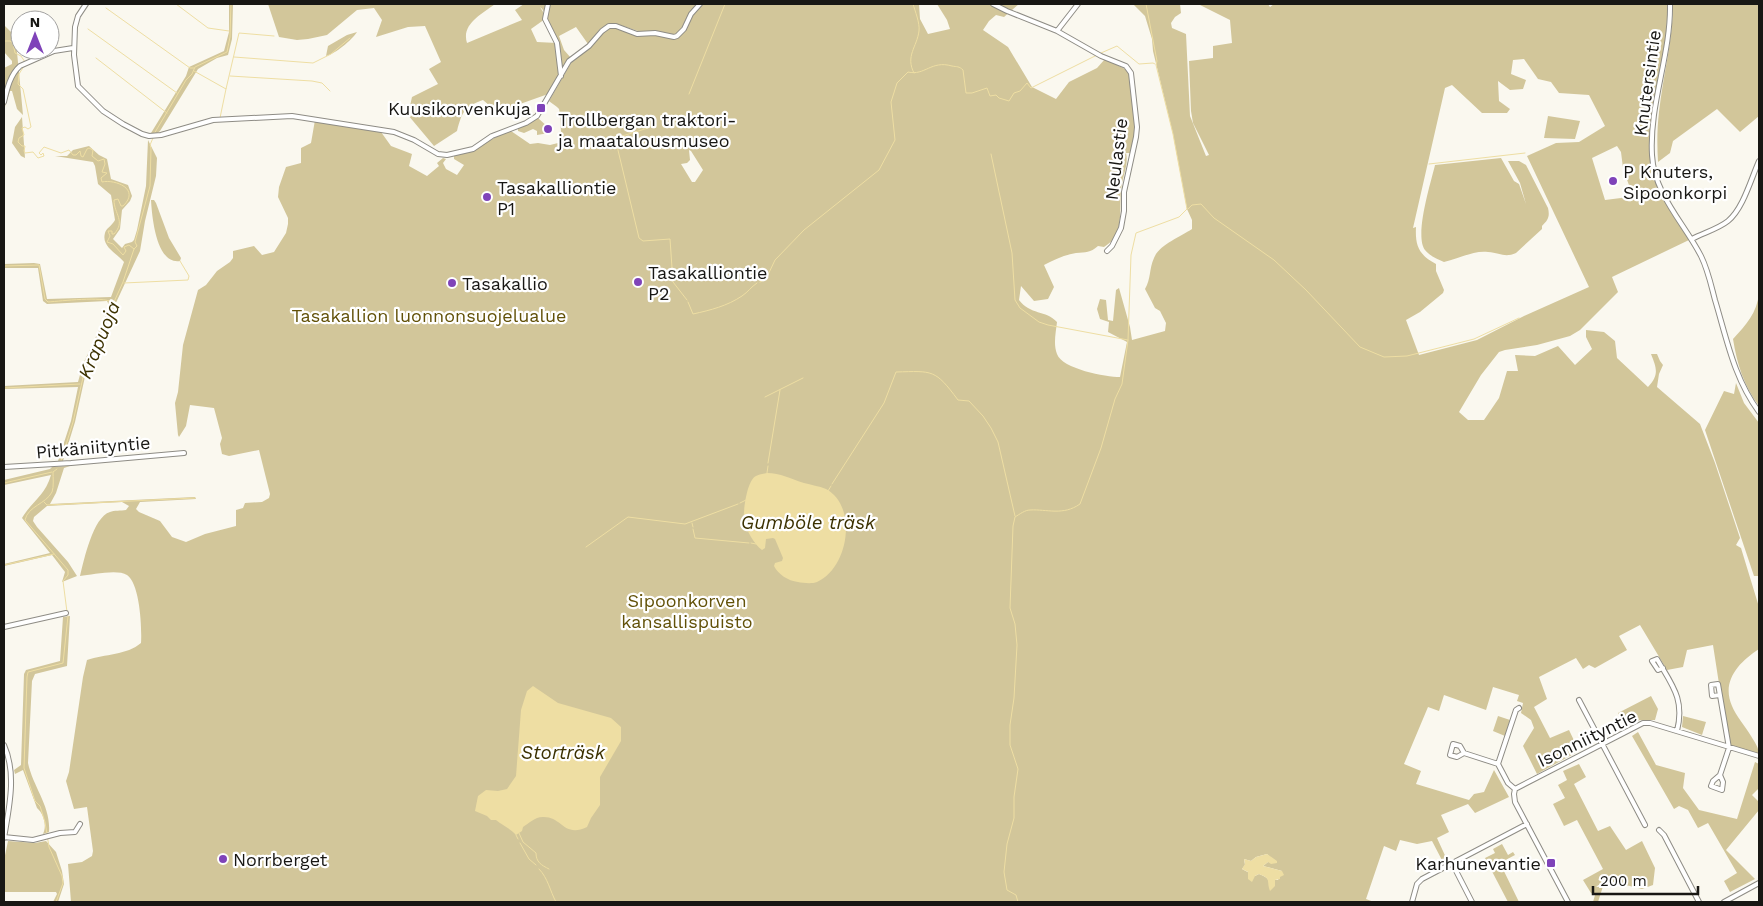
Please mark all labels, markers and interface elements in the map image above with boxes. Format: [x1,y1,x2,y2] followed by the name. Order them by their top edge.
[10,10,60,60] north arrow
[30,14,40,30] text: N
[1629,29,1665,137] street label: Knutersintie
[388,98,531,119] place label: Kuusikorvenkuja
[535,102,547,114] marker: Kuusikorvenkuja
[556,109,736,151] place label: Trollbergan traktori- ja maatalousmuseo
[1101,117,1131,201] street label: Neulastie
[542,123,554,135] marker: Trollbergan traktori- ja maatalousmuseo
[1623,161,1727,203] place label: P Knuters, Sipoonkorpi
[1607,175,1619,187] marker: P Knuters, Sipoonkorpi
[497,177,616,219] place label: Tasakalliontie P1
[481,191,493,203] marker: Tasakalliontie P1
[648,262,767,304] place label: Tasakalliontie P2
[462,273,548,294] place label: Tasakallio
[632,276,644,288] marker: Tasakalliontie P2
[446,277,458,289] marker: Tasakallio
[73,298,125,382] water label: Krapuoja
[291,305,567,326] park label: Tasakallion luonnonsuojelualue
[35,432,151,462] street label: Pitkäniityntie
[741,511,876,534] water label: Gumböle träsk
[621,590,753,632] park label: Sipoonkorven kansallispuisto
[1534,705,1640,771] street label: Isonniityntie
[521,741,606,764] water label: Storträsk
[233,849,328,870] place label: Norrberget
[217,853,229,865] marker: Norrberget
[1415,853,1541,874] place label: Karhunevantie
[1545,857,1557,869] marker: Karhunevantie
[1593,864,1698,896] scale bar
[1600,872,1647,890] text: 200 m

